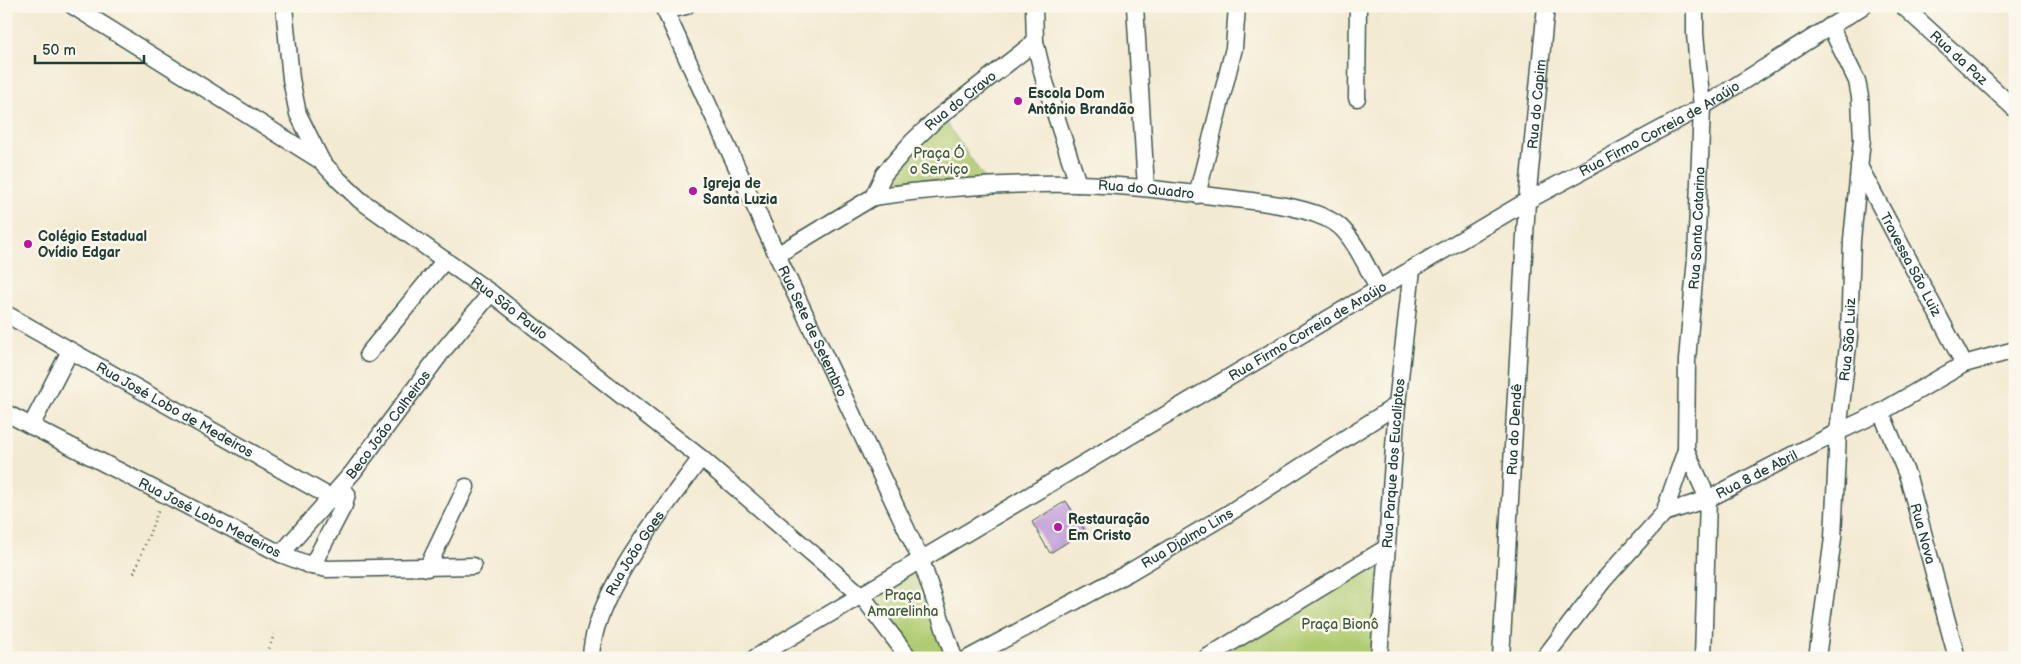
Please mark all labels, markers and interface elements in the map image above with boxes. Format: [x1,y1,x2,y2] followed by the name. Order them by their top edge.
[1926,27,1991,89] street label: Rua da Paz
[35,32,144,64] scale bar
[42,41,76,60] text: 50 m
[1524,59,1550,150] street label: Rua do Capim
[921,67,1000,134] street label: Rua do Cravo
[1576,77,1743,180] street label: Rua Firmo Correia de Araújo
[1027,85,1135,118] place label: Escola Dom Antônio Brandão
[1012,95,1024,107] marker: Escola Dom Antônio Brandão
[910,144,968,178] park label: Praça Ó o Serviço
[1685,166,1709,290] street label: Rua Santa Catarina
[703,175,778,208] place label: Igreja de Santa Luzia
[1098,177,1195,203] street label: Rua do Quadro
[687,185,699,197] marker: Igreja de Santa Luzia
[1876,210,1945,319] street label: Travessa São Luiz
[38,228,147,261] place label: Colégio Estadual Ovídio Edgar
[22,238,34,250] marker: Colégio Estadual Ovídio Edgar
[774,263,851,400] street label: Rua Sete de Setembro
[467,273,551,343] street label: Rua São Paulo
[1226,278,1390,385] street label: Rua Firmo Correia de Araújo
[1836,298,1859,382] street label: Rua São Luiz
[93,359,256,461] street label: Rua José Lobo de Medeiros
[343,367,434,483] street label: Beco João Calheiros
[1379,378,1409,549] street label: Rua Parque dos Eucaliptos
[1503,382,1526,476] street label: Rua do Dendê
[1713,446,1800,503] street label: Rua 8 de Abril
[135,474,284,562] street label: Rua José Lobo Medeiros
[1906,501,1939,566] street label: Rua Nova
[1138,505,1237,572] street label: Rua Djalmo Lins
[602,507,668,599] street label: Rua João Goes
[1068,511,1150,544] place label: Restauração Em Cristo
[1052,521,1064,533] marker: Restauração Em Cristo
[867,587,939,620] park label: Praça Amarelinha
[1301,616,1379,633] park label: Praça Bionô

